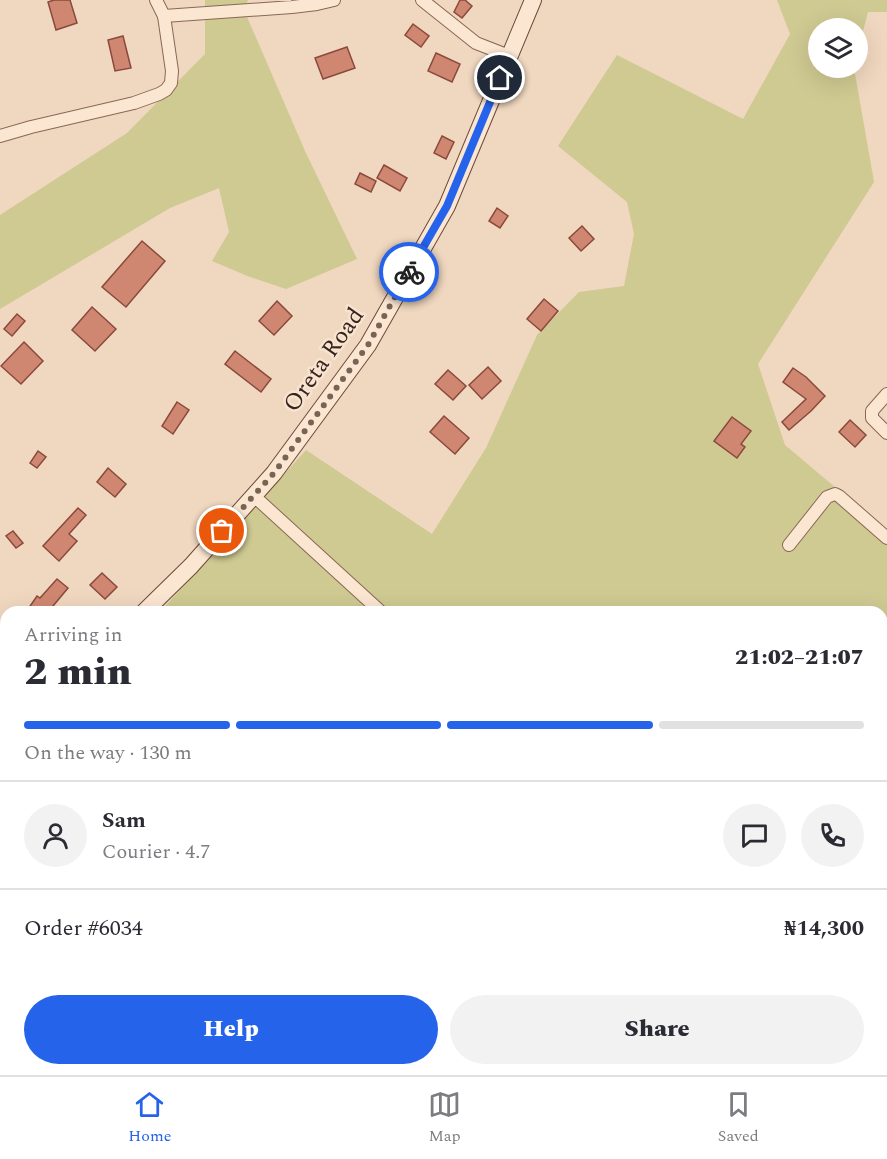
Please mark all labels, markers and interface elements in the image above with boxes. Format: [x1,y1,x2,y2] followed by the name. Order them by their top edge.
[808,18,868,78] map controls
[808,18,868,78] button: layers
[474,52,525,103] pin
[483,61,516,94] icon: home
[379,242,439,302] courier
[393,256,426,289] icon: bike
[275,300,373,420] street label: Oreta Road
[196,505,247,556] pin
[205,514,238,547] icon: bag
[24,620,122,650] text: Arriving in
[735,641,864,674] text: 21:02–21:07
[24,643,132,702] text: 2 min
[24,738,192,768] text: On the way · 130 m
[24,804,87,867] button: person
[102,804,146,837] text: Sam
[723,804,786,867] button: chat
[801,804,864,867] button: phone
[102,837,210,867] text: Courier · 4.7
[24,912,143,945] text: Order #6034
[784,912,864,945] text: ₦14,300
[24,995,438,1064] button: Help
[450,995,864,1064] button: Share
[128,1088,171,1148] tab: Home
[428,1088,461,1148] tab: Map
[718,1088,759,1148] tab: Saved

